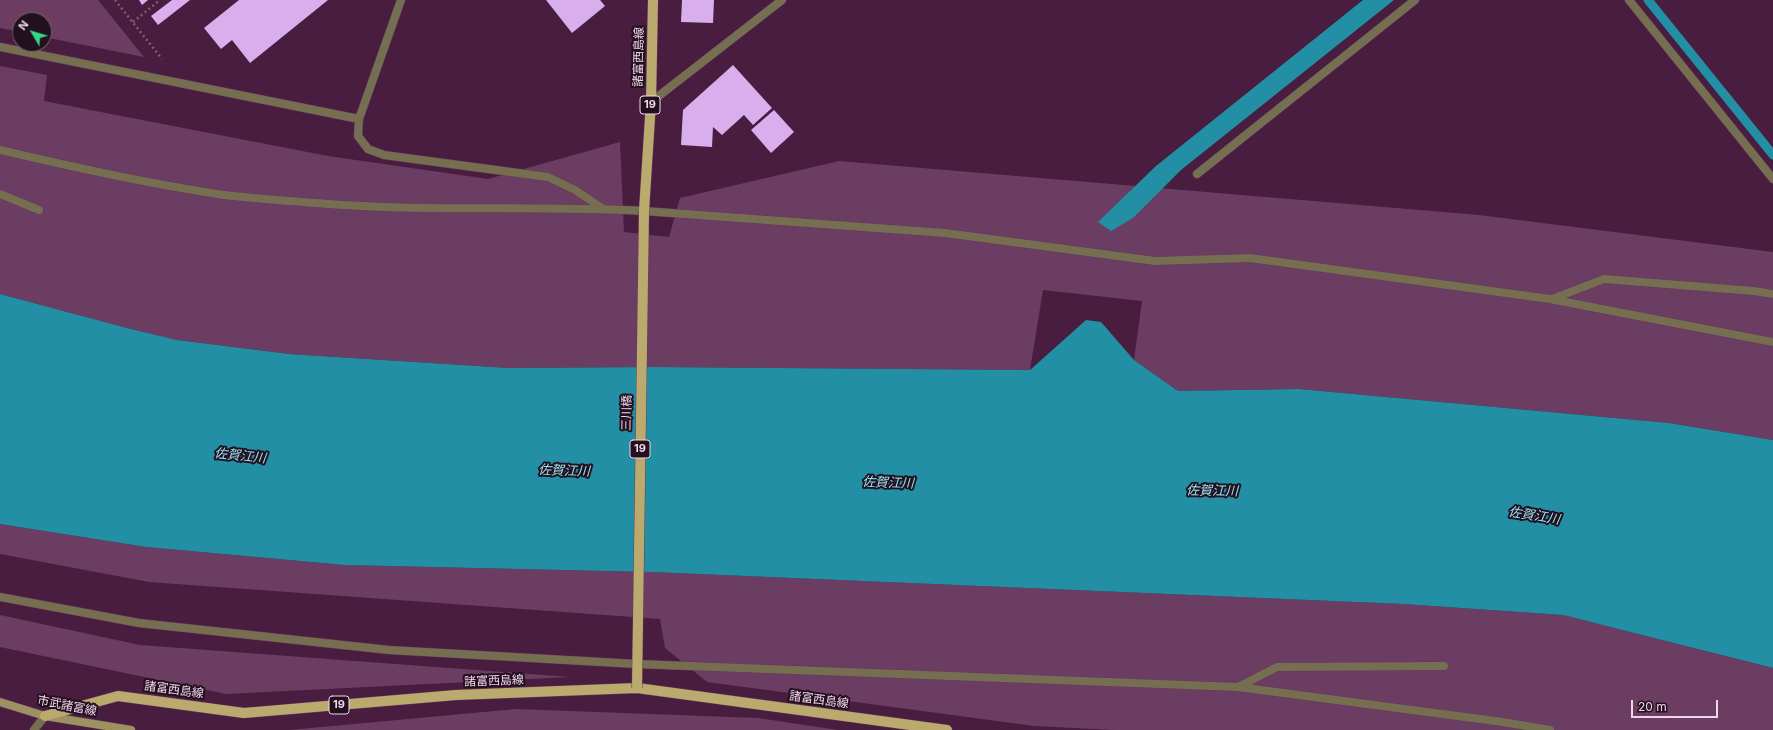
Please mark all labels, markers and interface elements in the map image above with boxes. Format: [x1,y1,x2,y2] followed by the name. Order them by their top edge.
[12,12,52,52] north arrow
[15,18,31,33] text: N
[631,27,647,87] street label: 諸富西島線
[640,96,660,114] road number: 19
[619,395,635,431] street label: 三川橋
[630,440,650,458] road number: 19
[213,446,267,466] water label: 佐賀江川
[538,462,590,480] water label: 佐賀江川
[862,474,914,492] water label: 佐賀江川
[1186,483,1238,499] water label: 佐賀江川
[1507,504,1561,528] water label: 佐賀江川
[464,673,524,689] street label: 諸富西島線
[143,679,205,701] street label: 諸富西島線
[788,689,850,711] street label: 諸富西島線
[1633,692,1720,718] scale bar
[36,693,98,719] street label: 市武諸富線
[329,696,349,714] road number: 19
[1638,699,1667,714] text: 20 m

